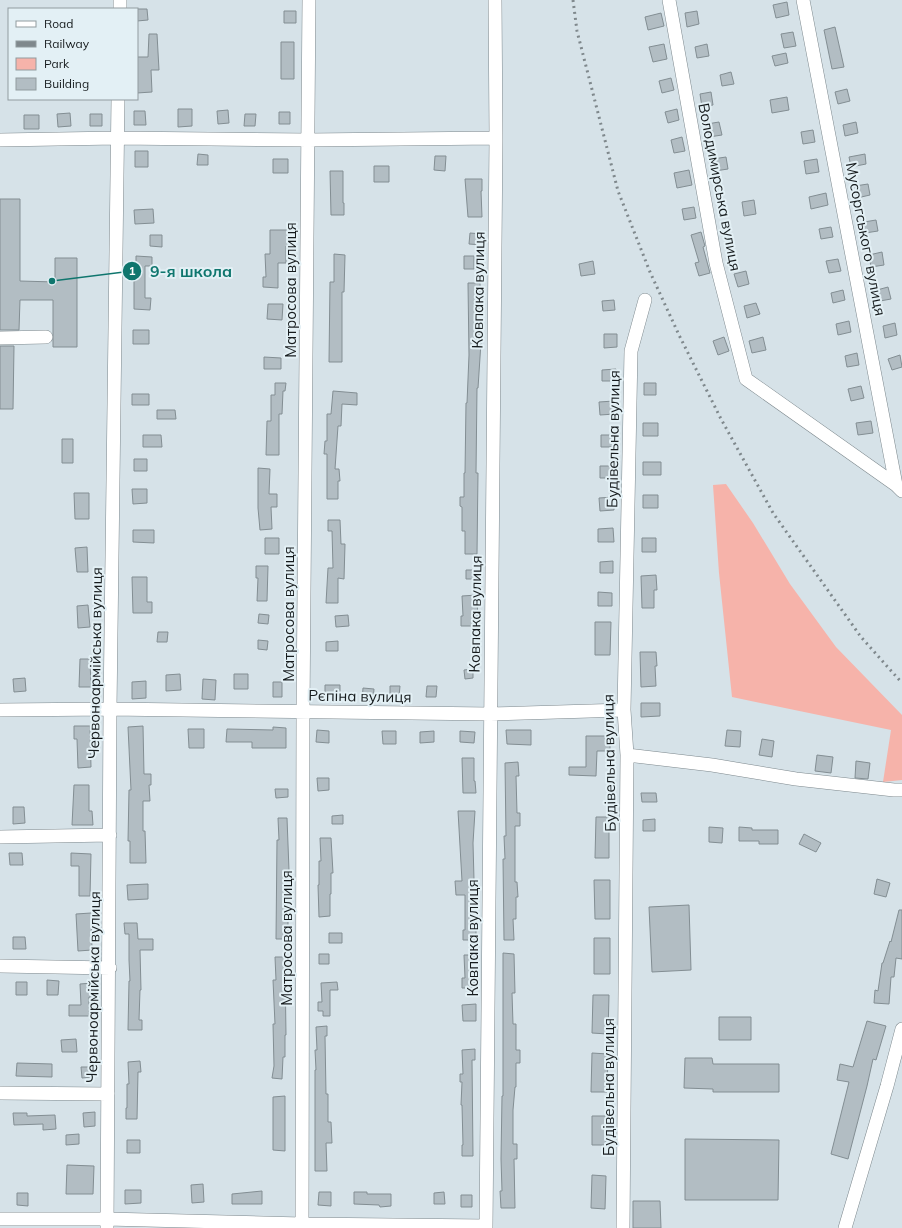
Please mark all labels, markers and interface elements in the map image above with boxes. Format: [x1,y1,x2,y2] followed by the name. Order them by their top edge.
[8,8,138,100] legend
[44,16,73,31] text: Road
[44,36,90,51] text: Railway
[44,56,70,71] text: Park
[44,76,89,91] text: Building
[694,101,746,273] street label: Володимирська вулиця
[842,161,890,317] street label: Мусоргського вулиця
[281,222,300,358] street label: Матросова вулиця
[467,231,489,349] street label: Ковпака вулиця
[122,257,240,285] callout: 9-я школа
[150,261,232,281] text: 9-я школа
[128,263,136,278] text: 1
[602,370,624,508] street label: Будівельна вулиця
[279,546,298,682] street label: Матросова вулиця
[464,555,486,673] street label: Ковпака вулиця
[84,567,106,759] street label: Червоноармійська вулиця
[308,686,412,706] street label: Рєпіна вулиця
[598,694,620,832] street label: Будівельна вулиця
[277,870,296,1006] street label: Матросова вулиця
[463,879,482,997] street label: Ковпака вулиця
[82,891,104,1083] street label: Червоноармійська вулиця
[599,1018,618,1156] street label: Будівельна вулиця

